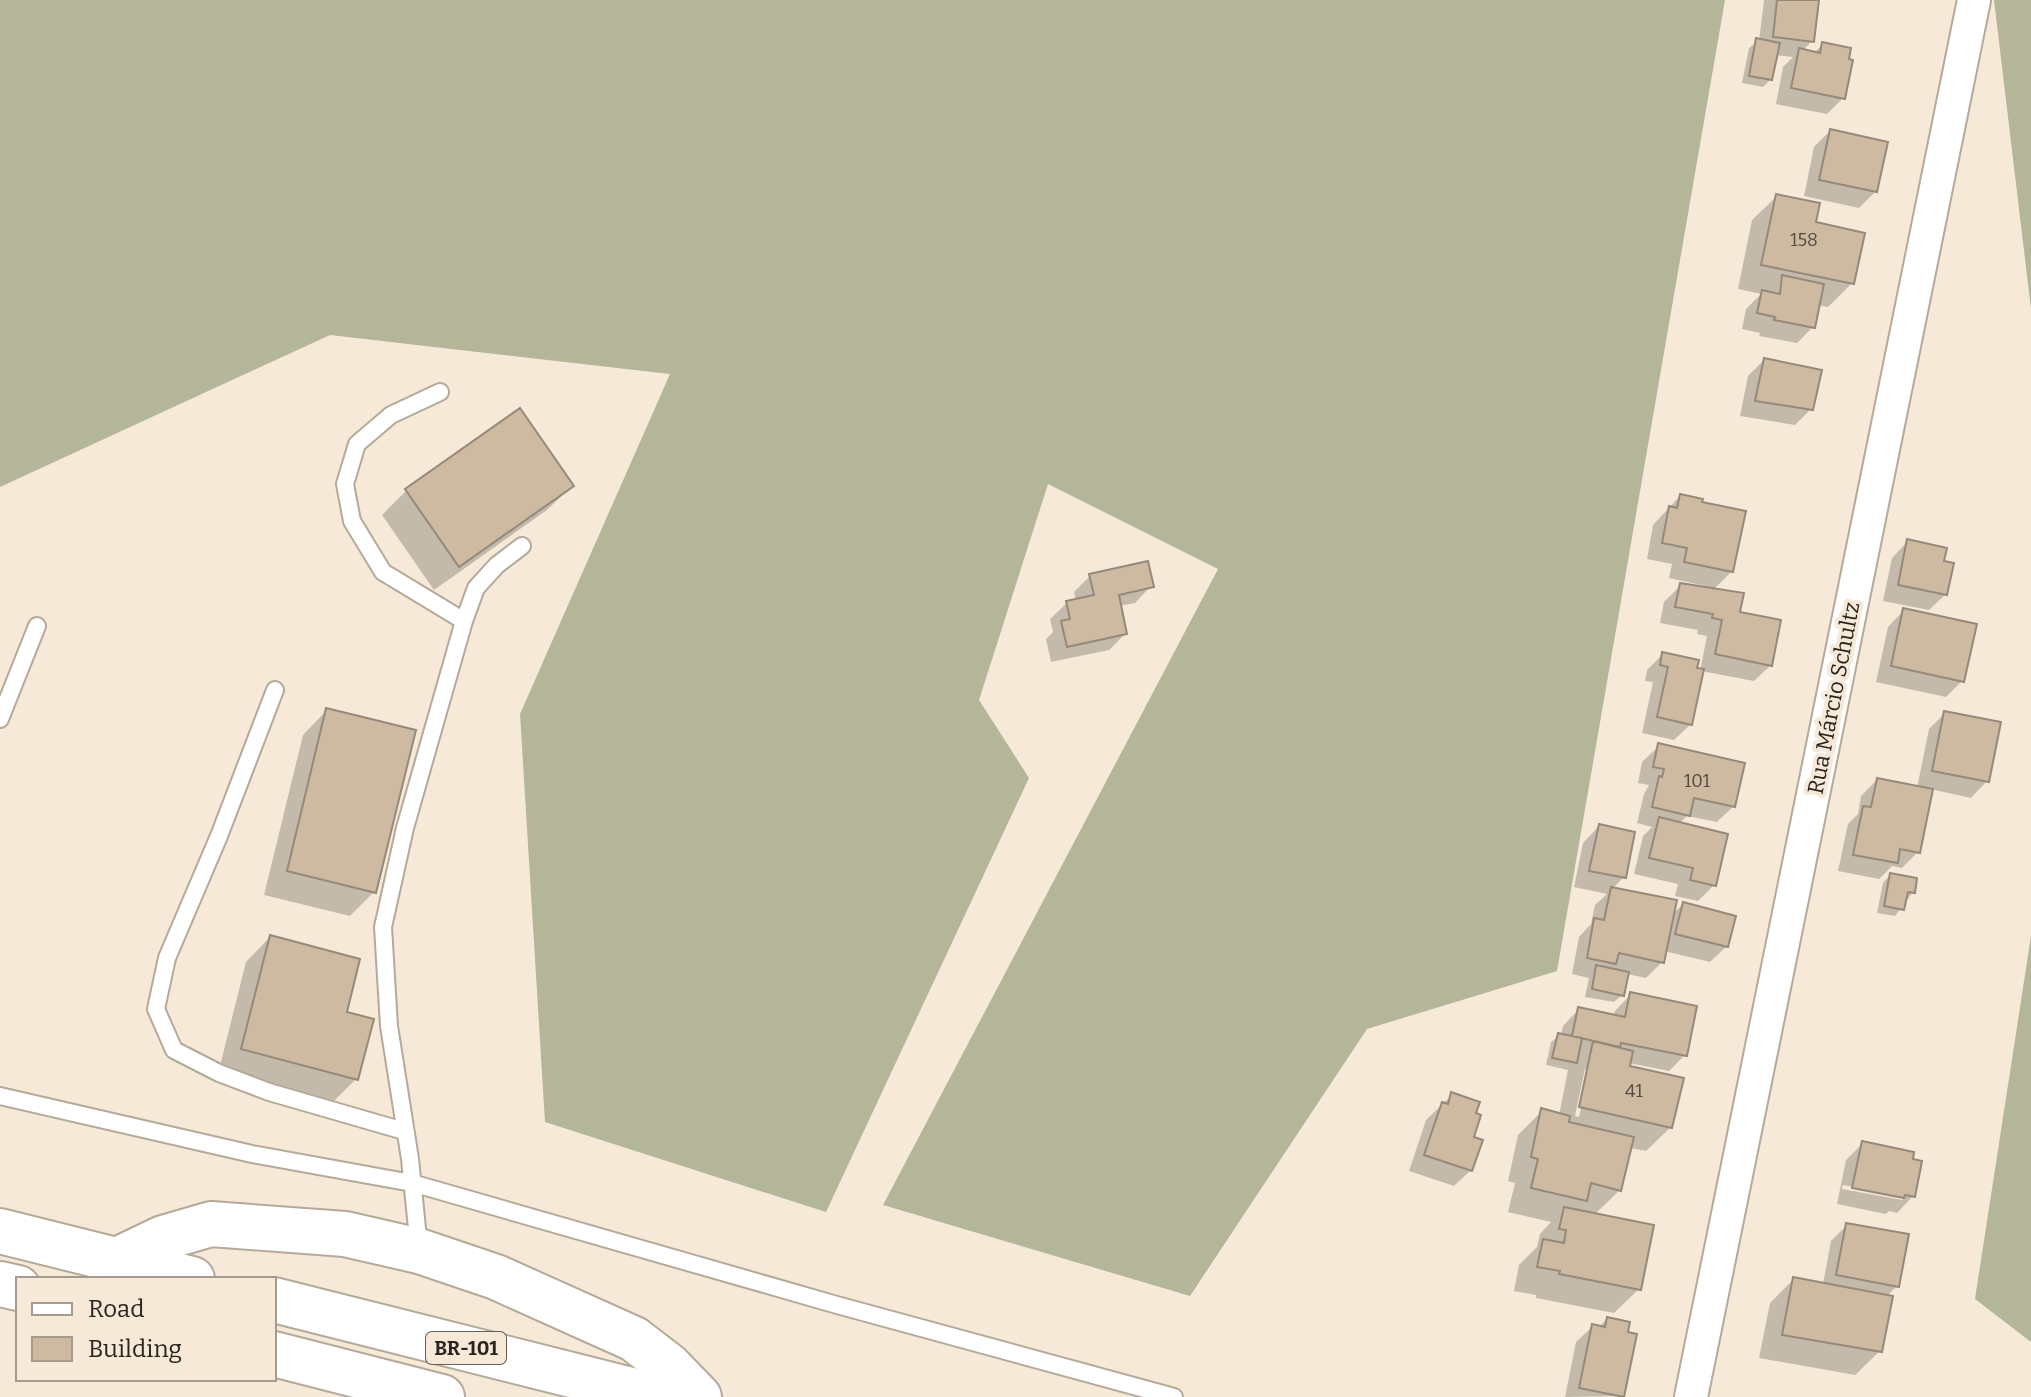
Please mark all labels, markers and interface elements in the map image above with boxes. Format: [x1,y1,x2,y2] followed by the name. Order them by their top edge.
[1790,229,1818,251] house number: 158
[1802,600,1865,797] street label: Rua Márcio Schultz
[1684,770,1711,792] house number: 101
[1625,1080,1644,1102] house number: 41
[16,1277,276,1381] legend
[88,1295,144,1323] text: Road
[426,1332,506,1364] road number: BR-101
[88,1335,182,1363] text: Building

